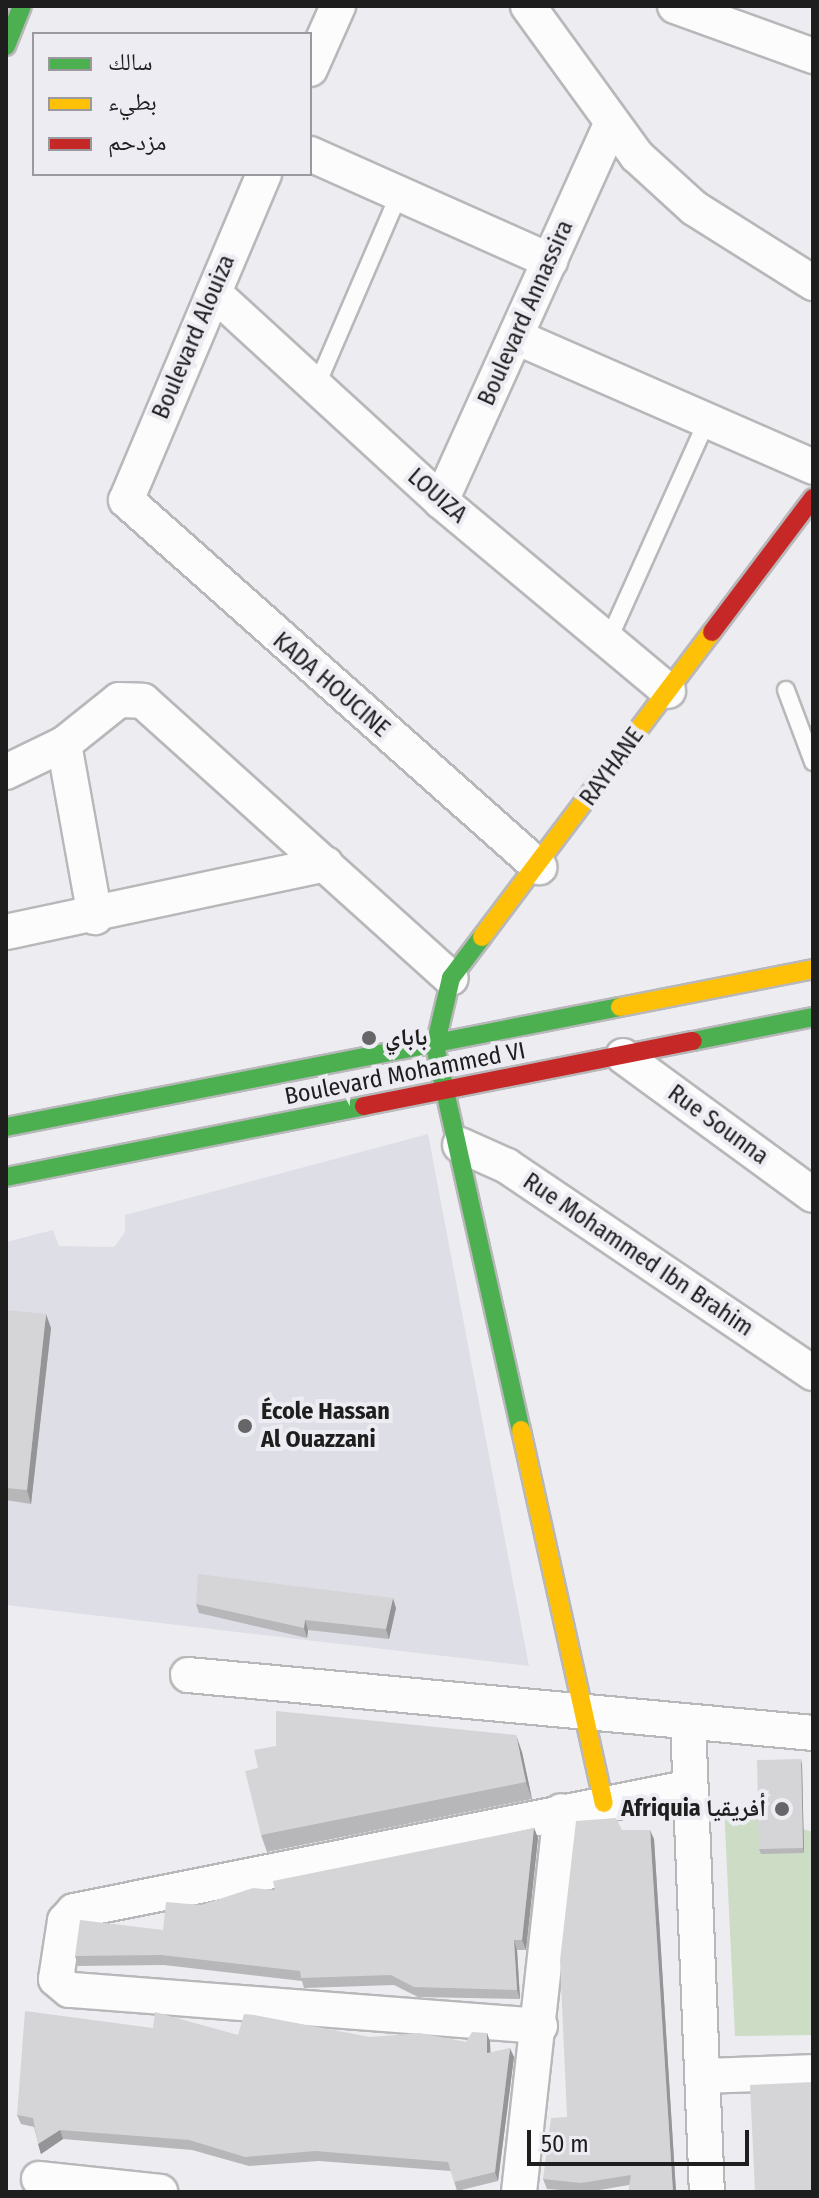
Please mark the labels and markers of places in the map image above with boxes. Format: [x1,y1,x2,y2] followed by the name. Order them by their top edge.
[385,1024,427,1052] place label: باباي
[360,1029,378,1047] marker: باباي
[261,1398,390,1454] place label: École Hassan Al Ouazzani
[236,1417,254,1435] marker: École Hassan Al Ouazzani
[621,1795,766,1823] place label: Afriquia أفريقيا
[773,1800,791,1818] marker: Afriquia أفريقيا

